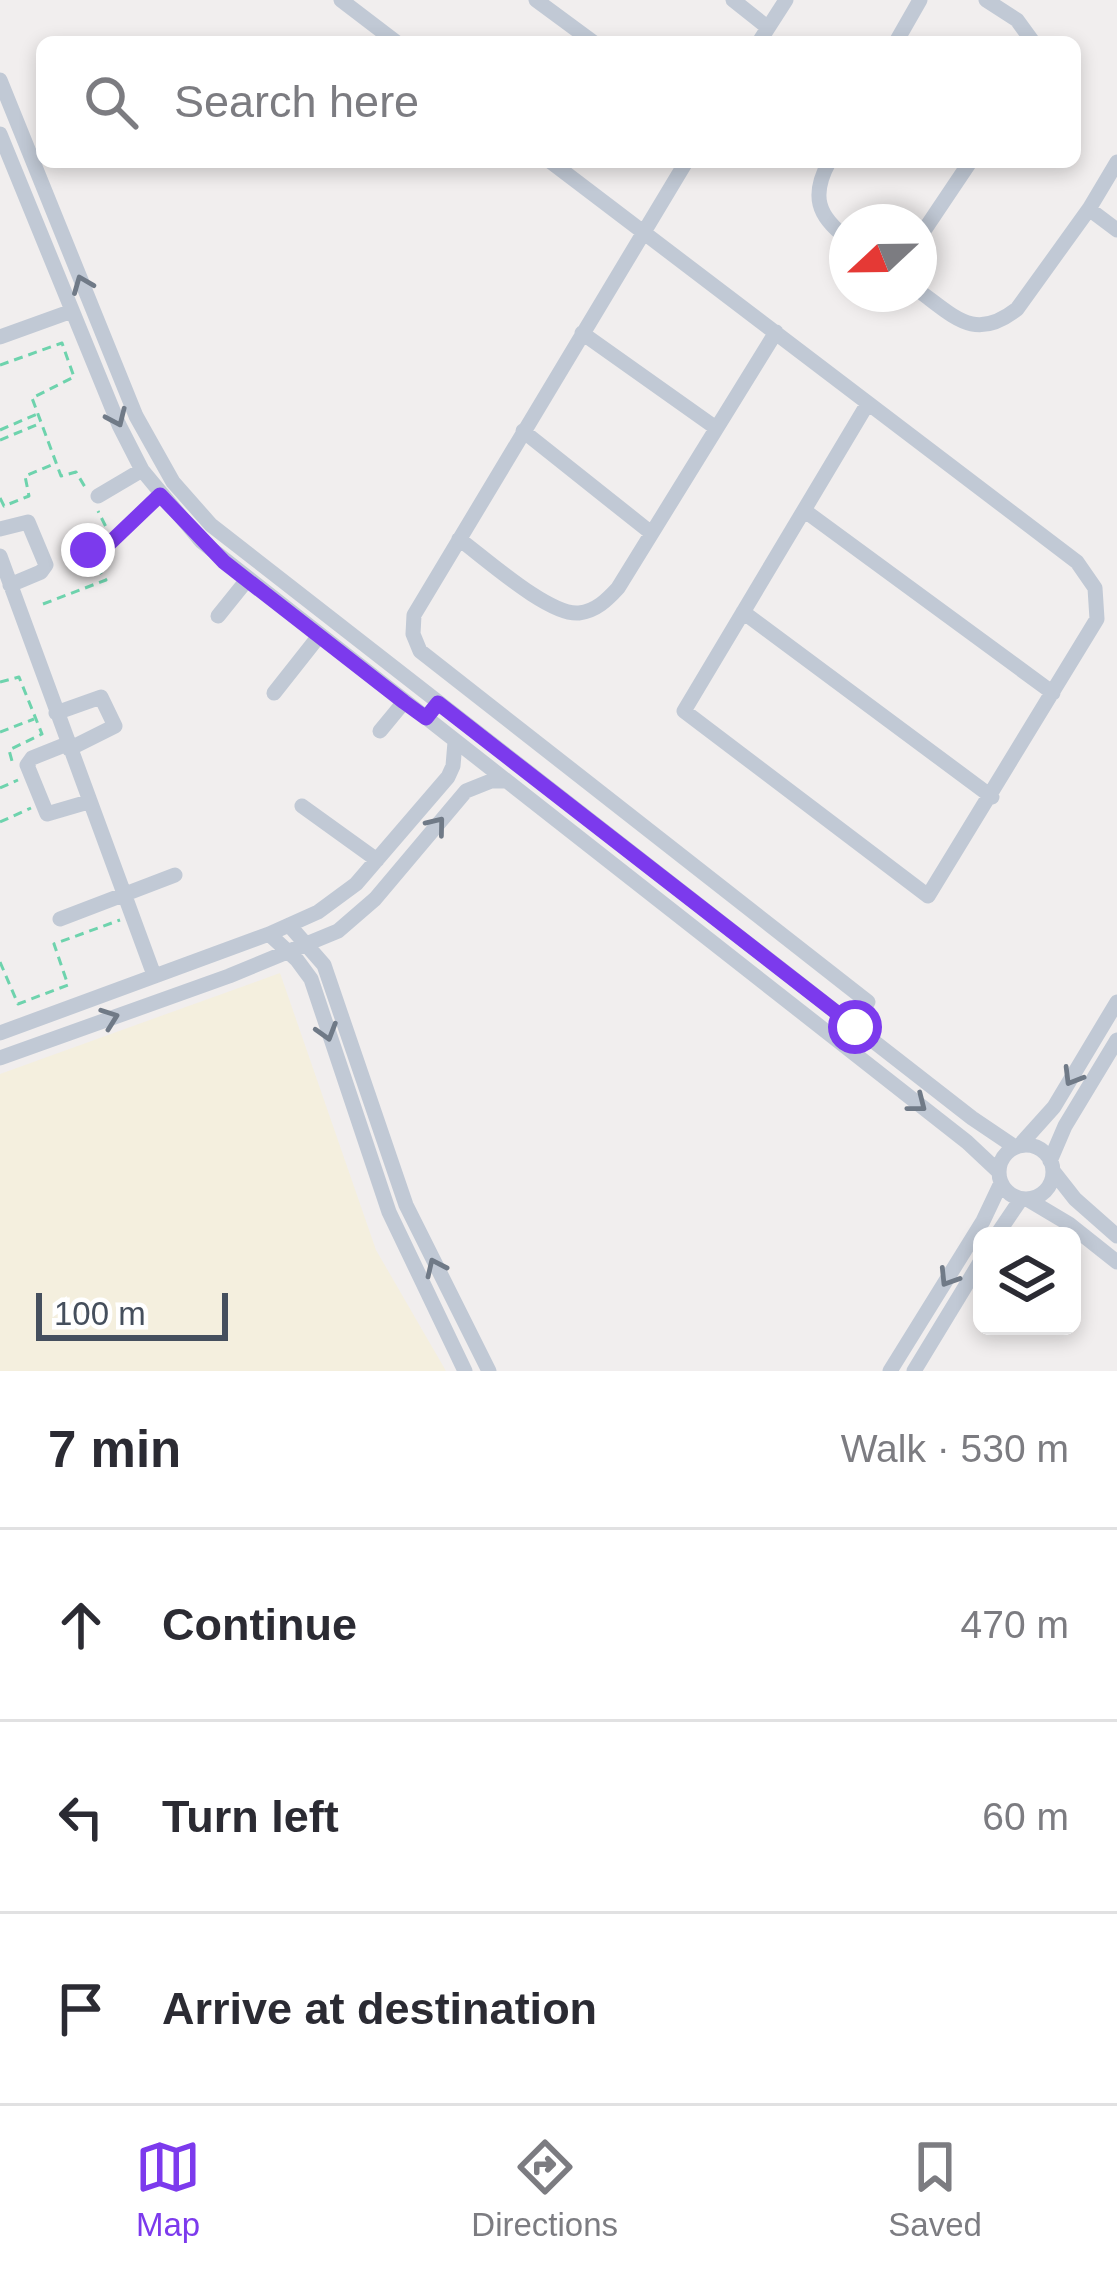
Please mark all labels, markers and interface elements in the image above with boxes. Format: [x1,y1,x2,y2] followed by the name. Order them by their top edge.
[36,36,1081,168] search box
[78,69,144,135] icon: search
[174,76,419,127] text: Search here
[829,204,937,312] north arrow
[72,274,96,295] one-way arrow
[102,406,126,427] one-way arrow
[61,523,115,577] route end
[423,817,444,839] one-way arrow
[828,1000,882,1054] route start
[98,1008,119,1033] one-way arrow
[313,1021,338,1042] one-way arrow
[1064,1064,1086,1086] one-way arrow
[905,1090,927,1111] one-way arrow
[973,1227,1081,1335] map controls
[973,1227,1081,1335] button: layers
[426,1258,449,1279] one-way arrow
[940,1265,962,1287] one-way arrow
[36,1287,228,1340] scale bar
[54,1295,146,1332] text: 100 m
[48,1421,181,1478] text: 7 min
[841,1427,1069,1470] text: Walk · 530 m
[48,1592,114,1658] icon: ahead
[162,1599,357,1650] text: Continue
[961,1603,1069,1646] text: 470 m
[48,1784,114,1850] icon: left
[162,1791,339,1842] text: Turn left
[982,1795,1069,1838] text: 60 m
[48,1976,114,2042] icon: arrive
[162,1983,597,2034] text: Arrive at destination
[135,2134,201,2244] tab: Map
[471,2134,618,2244] tab: Directions
[888,2134,982,2244] tab: Saved

